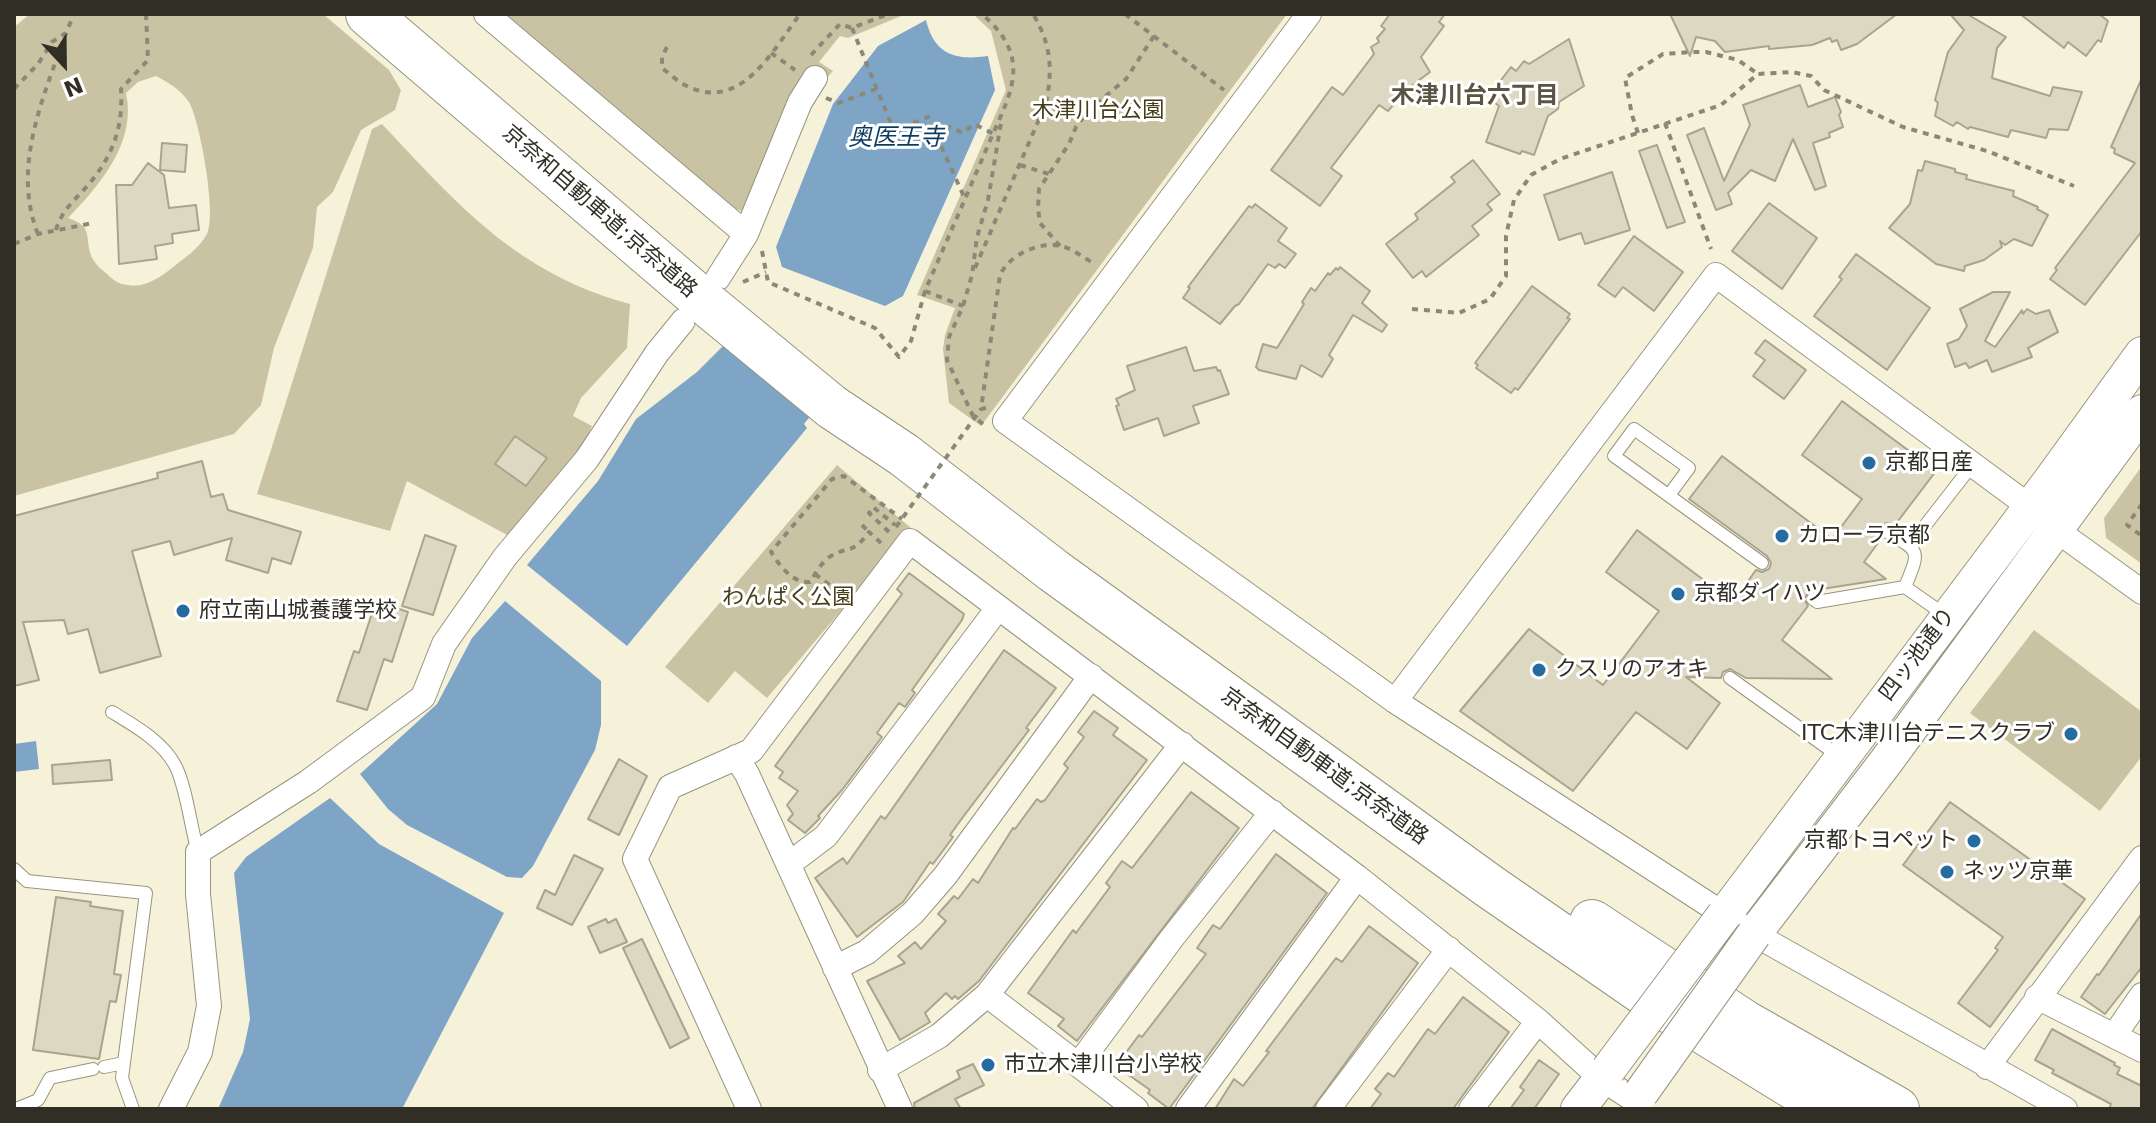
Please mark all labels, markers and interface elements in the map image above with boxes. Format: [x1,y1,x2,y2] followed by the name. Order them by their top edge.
[24,24,104,104] north arrow
[60,72,86,102] text: N
[1391,83,1559,111] district label: 木津川台六丁目
[1032,98,1164,124] park label: 木津川台公園
[496,120,702,304] street label: 京奈和自動車道;京奈道路
[848,125,944,153] water label: 奥医王寺
[1885,450,1973,476] place label: 京都日産
[1860,454,1878,472] marker: 京都日産
[1798,523,1930,549] place label: カローラ京都
[1773,527,1791,545] marker: カローラ京都
[1694,581,1826,607] place label: 京都ダイハツ
[722,585,854,611] park label: わんぱく公園
[1669,585,1687,603] marker: 京都ダイハツ
[199,598,397,624] place label: 府立南山城養護学校
[174,602,192,620] marker: 府立南山城養護学校
[1874,603,1962,707] street label: 四ッ池通り
[1555,657,1709,683] place label: クスリのアオキ
[1530,661,1548,679] marker: クスリのアオキ
[1215,683,1433,851] street label: 京奈和自動車道;京奈道路
[1801,721,2055,747] place label: ITC木津川台テニスクラブ
[2062,725,2080,743] marker: ITC木津川台テニスクラブ
[1804,828,1958,854] place label: 京都トヨペット
[1965,832,1983,850] marker: 京都トヨペット
[1963,859,2073,885] place label: ネッツ京華
[1938,863,1956,881] marker: ネッツ京華
[1004,1052,1202,1078] place label: 市立木津川台小学校
[979,1056,997,1074] marker: 市立木津川台小学校

